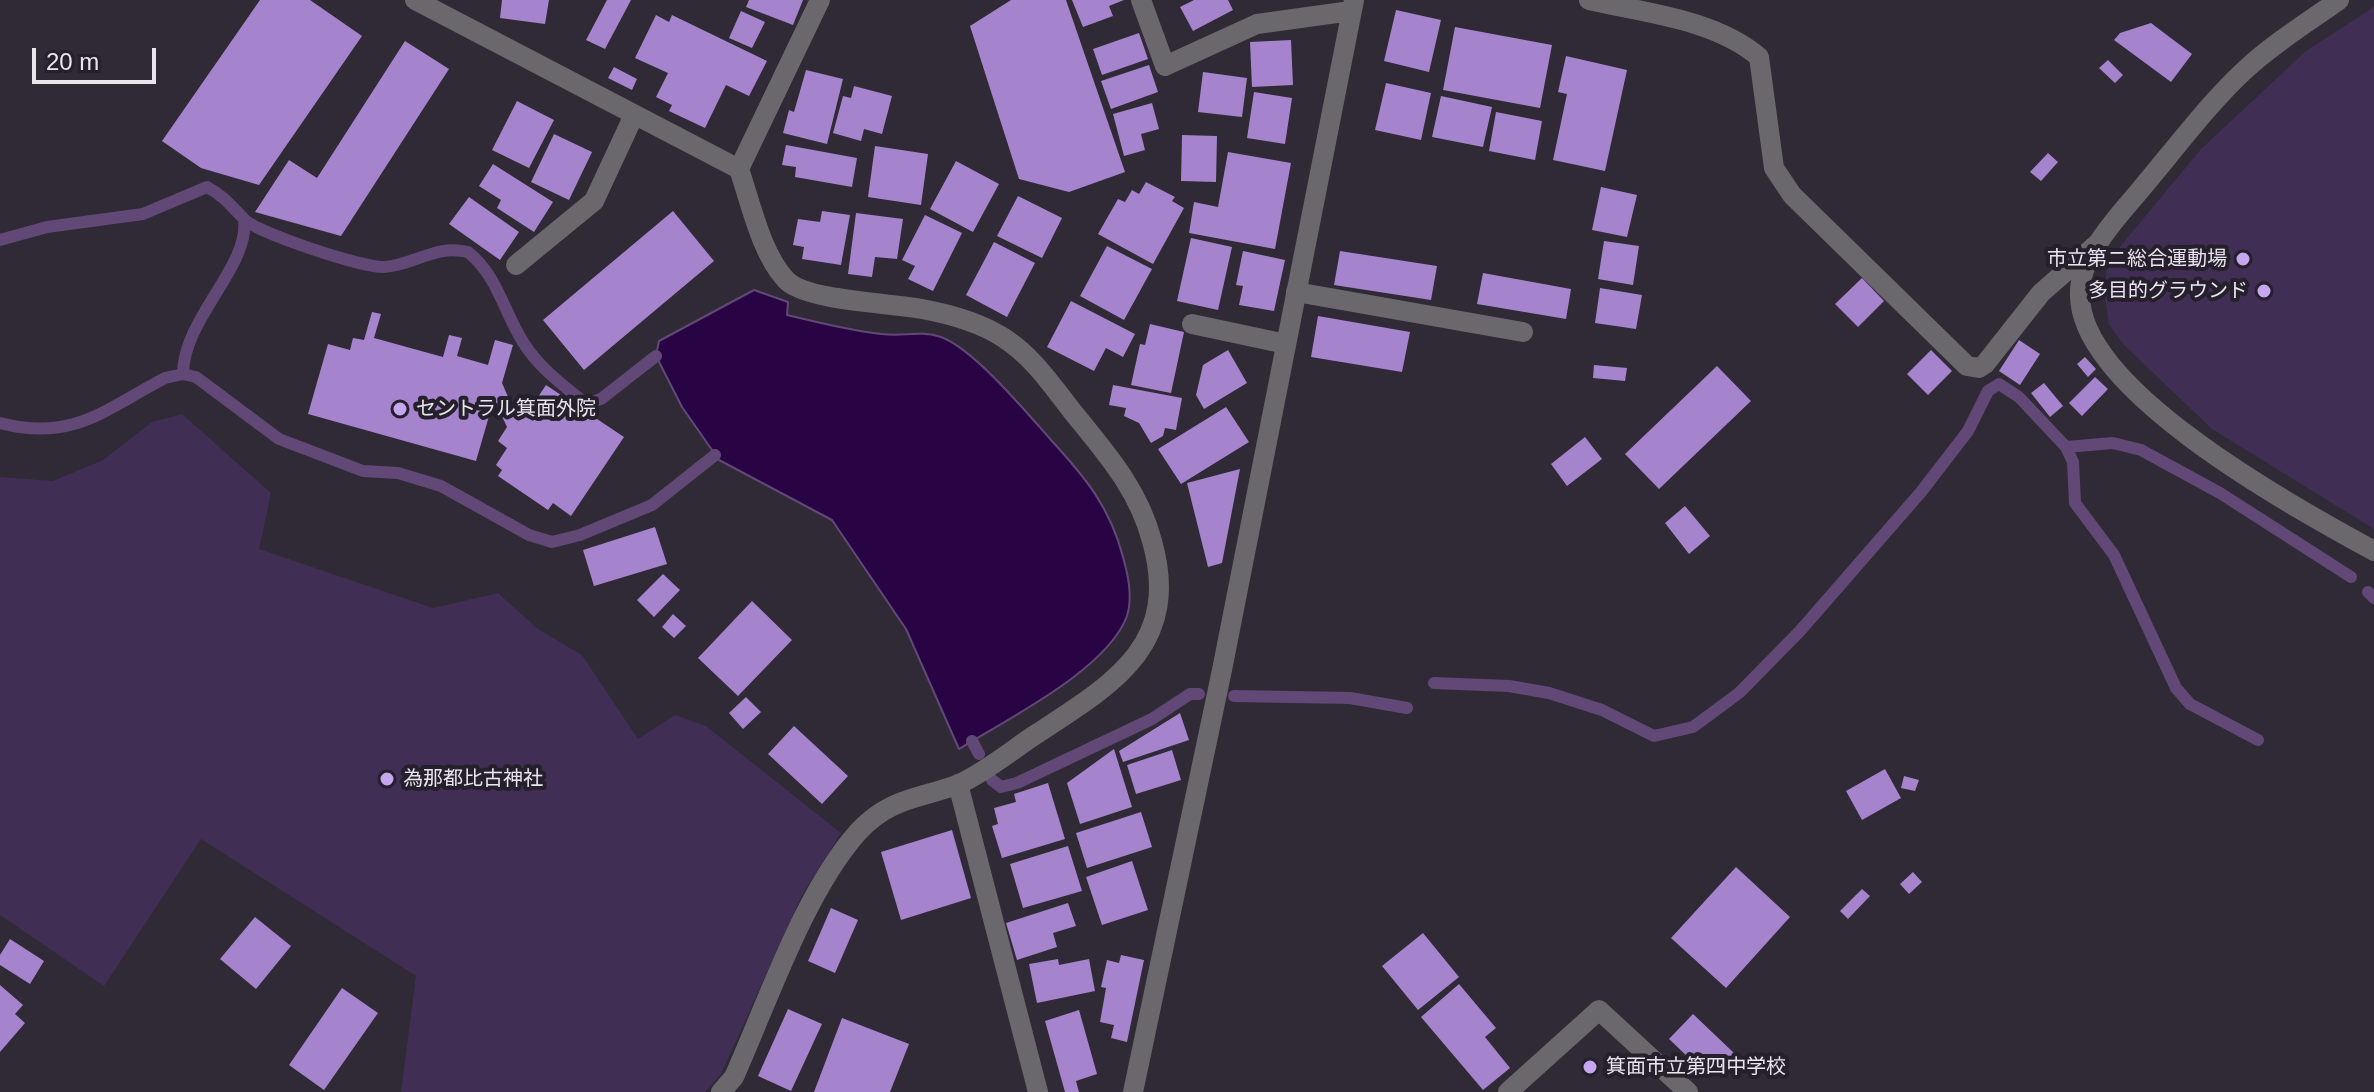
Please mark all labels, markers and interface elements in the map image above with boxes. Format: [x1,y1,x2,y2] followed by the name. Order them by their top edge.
[36,32,160,82] scale bar
[46,48,99,75] text: 20 m
[2047,247,2227,271] place label: 市立第ニ総合運動場
[2234,250,2252,268] marker: 市立第ニ総合運動場
[2088,279,2248,303] place label: 多目的グラウンド
[2255,282,2273,300] marker: 多目的グラウンド
[416,397,596,421] place label: セントラル箕面外院
[391,400,409,418] marker: セントラル箕面外院
[403,767,543,791] place label: 為那都比古神社
[378,770,396,788] marker: 為那都比古神社
[1606,1055,1786,1079] place label: 箕面市立第四中学校
[1581,1058,1599,1076] marker: 箕面市立第四中学校

